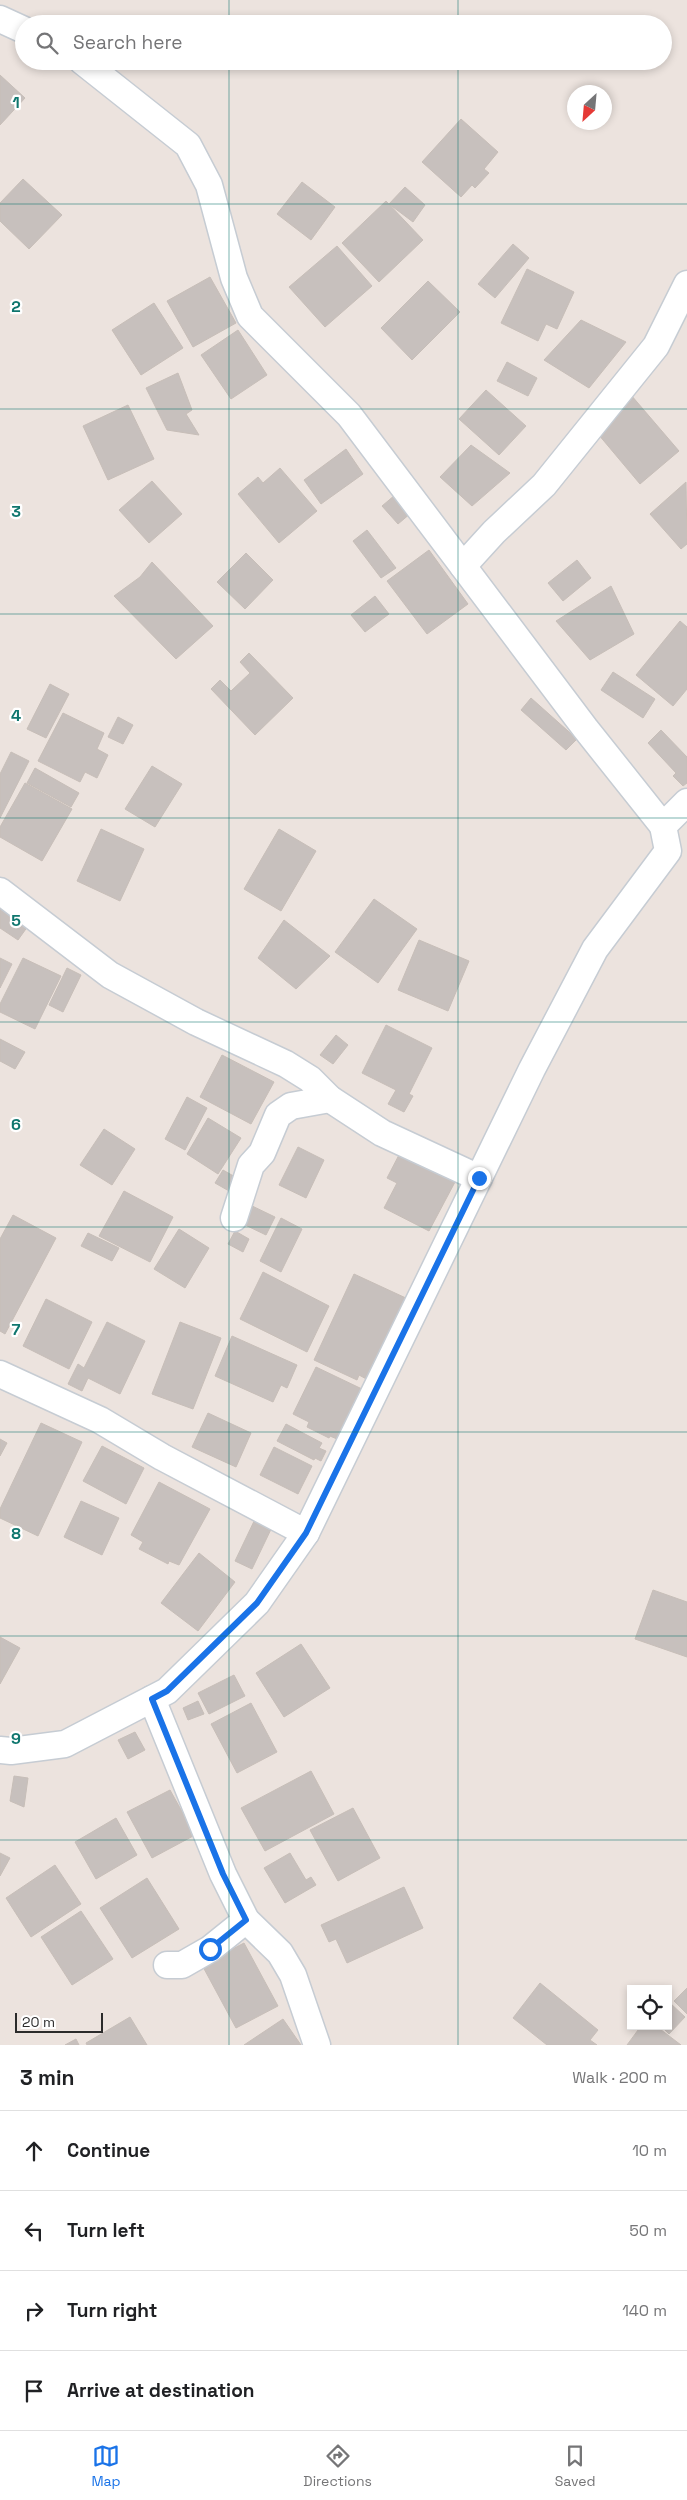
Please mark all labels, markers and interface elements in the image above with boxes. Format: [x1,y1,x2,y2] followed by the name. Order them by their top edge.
[15,15,672,70] search box
[33,29,61,57] icon: search
[73,30,183,55] text: Search here
[567,85,612,130] north arrow
[12,92,20,113] text: 1
[11,296,21,317] text: 2
[11,501,21,522] text: 3
[11,705,21,726] text: 4
[11,910,21,931] text: 5
[11,1114,21,1135] text: 6
[468,1167,491,1190] route end
[12,1319,21,1340] text: 7
[11,1523,21,1544] text: 8
[11,1728,21,1749] text: 9
[199,1938,222,1961] route start
[627,1985,672,2030] map controls
[627,1985,672,2030] button: locate
[15,2010,102,2033] scale bar
[22,2013,55,2031] text: 20 m
[20,2064,75,2091] text: 3 min
[572,2067,667,2088] text: Walk · 200 m
[20,2137,48,2165] icon: ahead
[67,2138,150,2163] text: Continue
[632,2140,667,2161] text: 10 m
[20,2217,48,2245] icon: left
[67,2218,145,2243] text: Turn left
[629,2220,667,2241] text: 50 m
[20,2297,48,2325] icon: right
[67,2298,157,2323] text: Turn right
[622,2300,667,2321] text: 140 m
[20,2377,48,2405] icon: arrive
[67,2378,255,2403] text: Arrive at destination
[91,2442,121,2490] tab: Map
[303,2442,372,2490] tab: Directions
[555,2442,596,2490] tab: Saved

